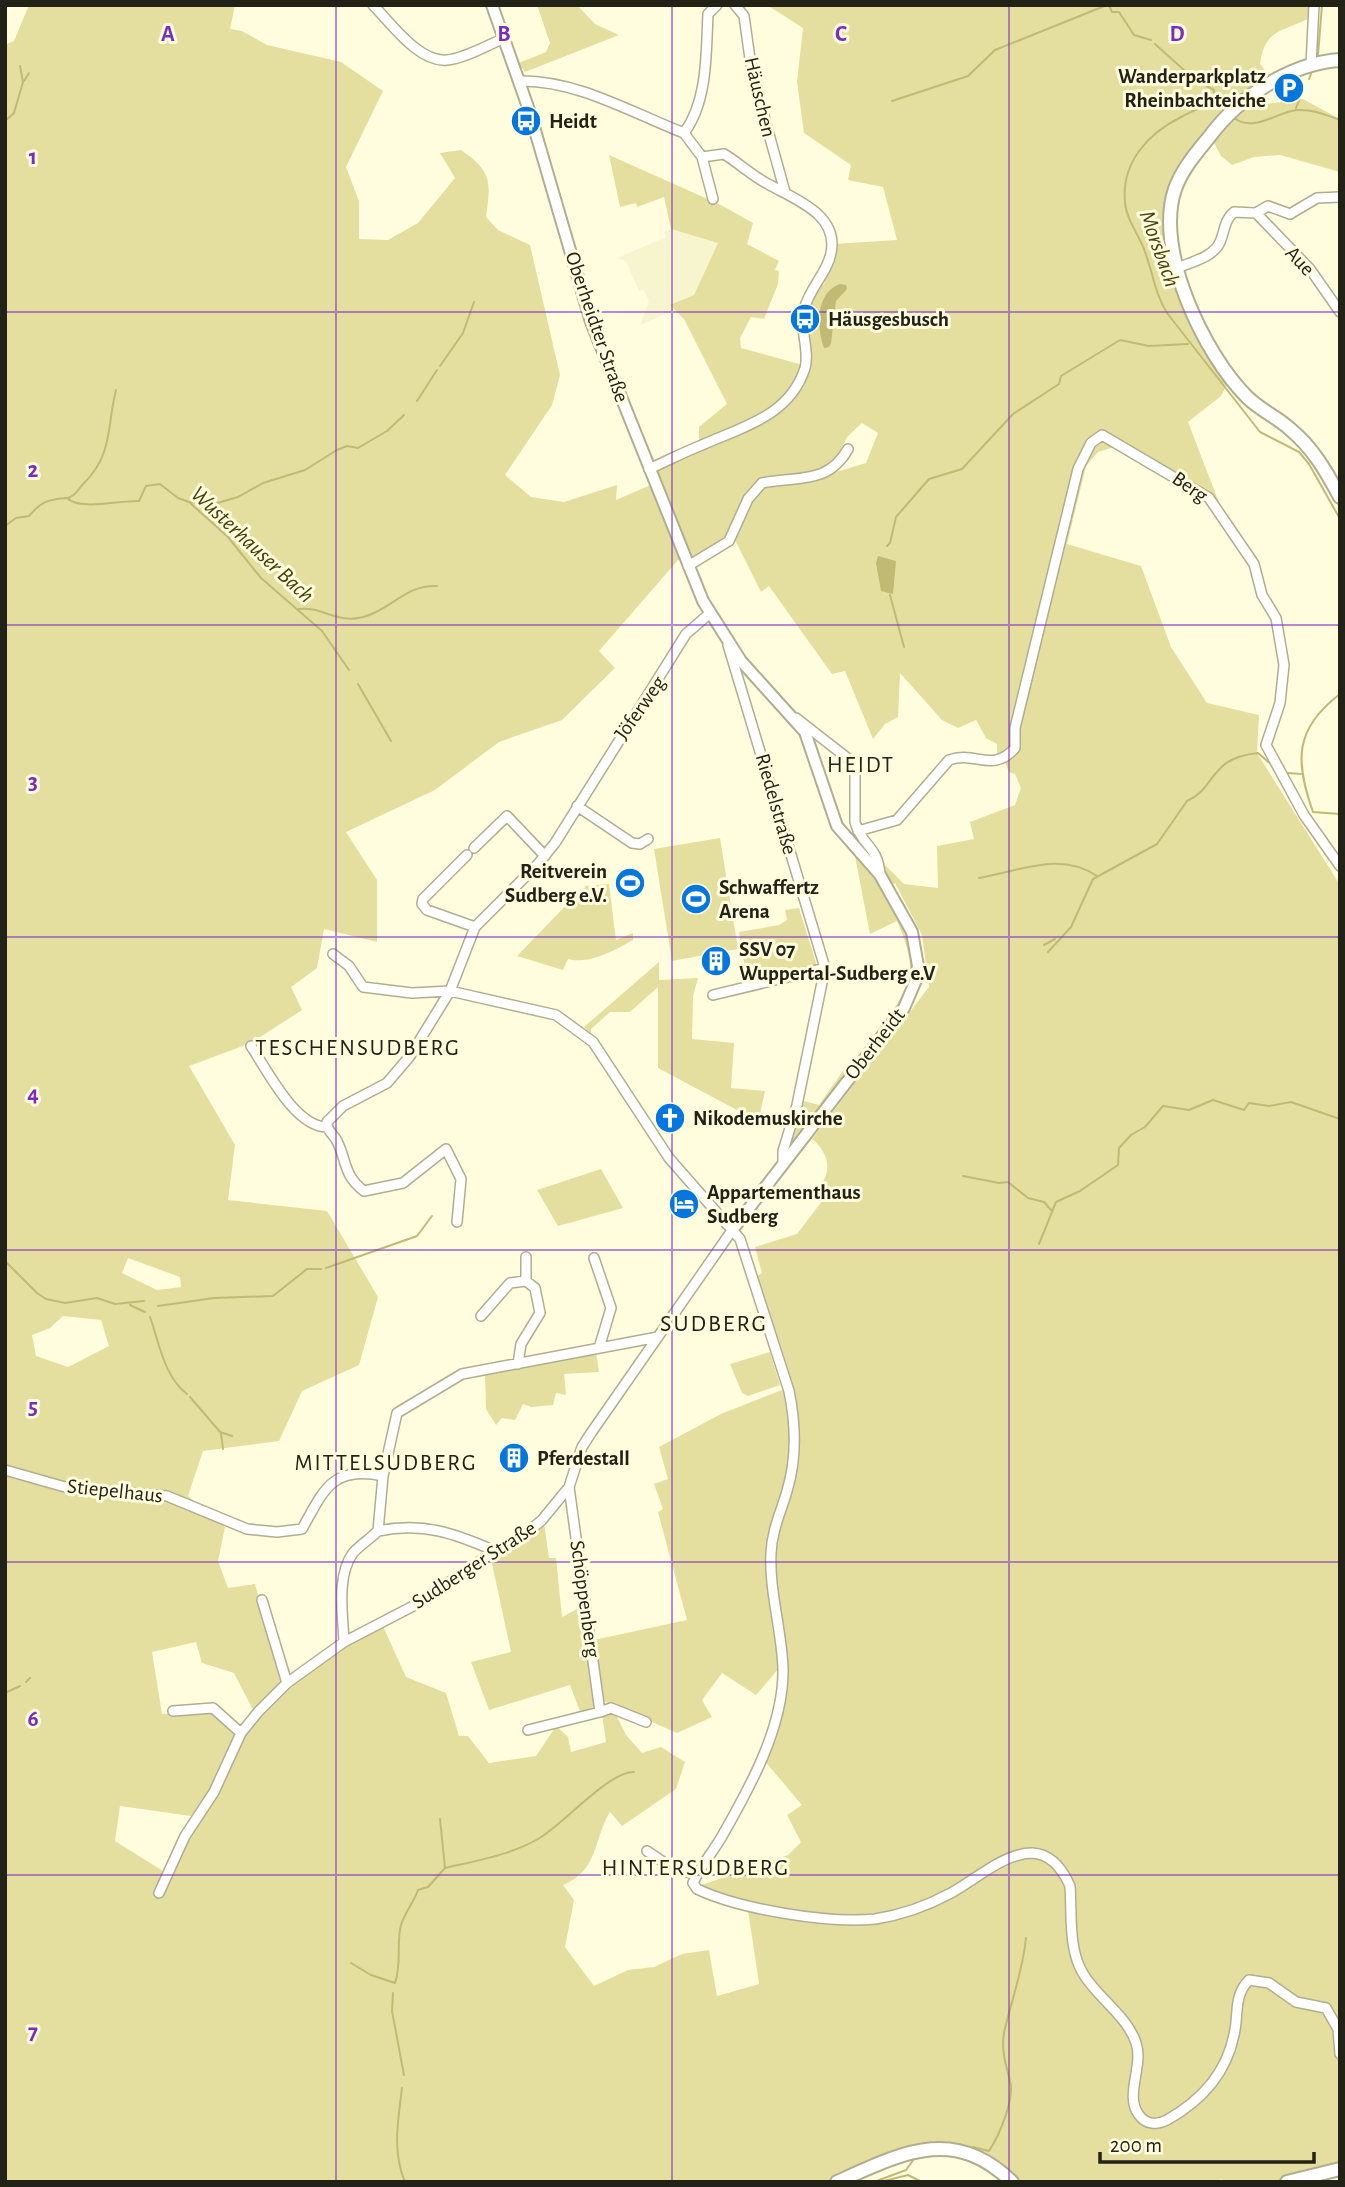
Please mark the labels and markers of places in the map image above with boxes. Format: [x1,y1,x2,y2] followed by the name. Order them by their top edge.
[1118,66,1266,111] place label: Wanderparkplatz Rheinbachteiche
[1272,71,1306,105] parking icon: Wanderparkplatz Rheinbachteiche
[509,104,543,138] bus stop icon: Heidt
[549,111,597,132] place label: Heidt
[788,302,822,336] bus stop icon: Häusgesbusch
[828,309,949,330] place label: Häusgesbusch
[505,861,607,906] place label: Reitverein Sudberg e.V.
[613,866,647,900] sports icon: Reitverein Sudberg e.V.
[719,877,819,922] place label: Schwaffertz Arena
[679,882,713,916] sports icon: Schwaffertz Arena
[739,939,936,984] place label: SSV 07 Wuppertal-Sudberg e.V
[699,944,733,978] building icon: SSV 07 Wuppertal-Sudberg e.V
[653,1101,687,1135] church icon: Nikodemuskirche
[693,1108,843,1129] place label: Nikodemuskirche
[707,1182,861,1227] place label: Appartementhaus Sudberg
[667,1187,701,1221] hotel icon: Appartementhaus Sudberg
[497,1441,531,1475] building icon: Pferdestall
[537,1448,630,1469] place label: Pferdestall

